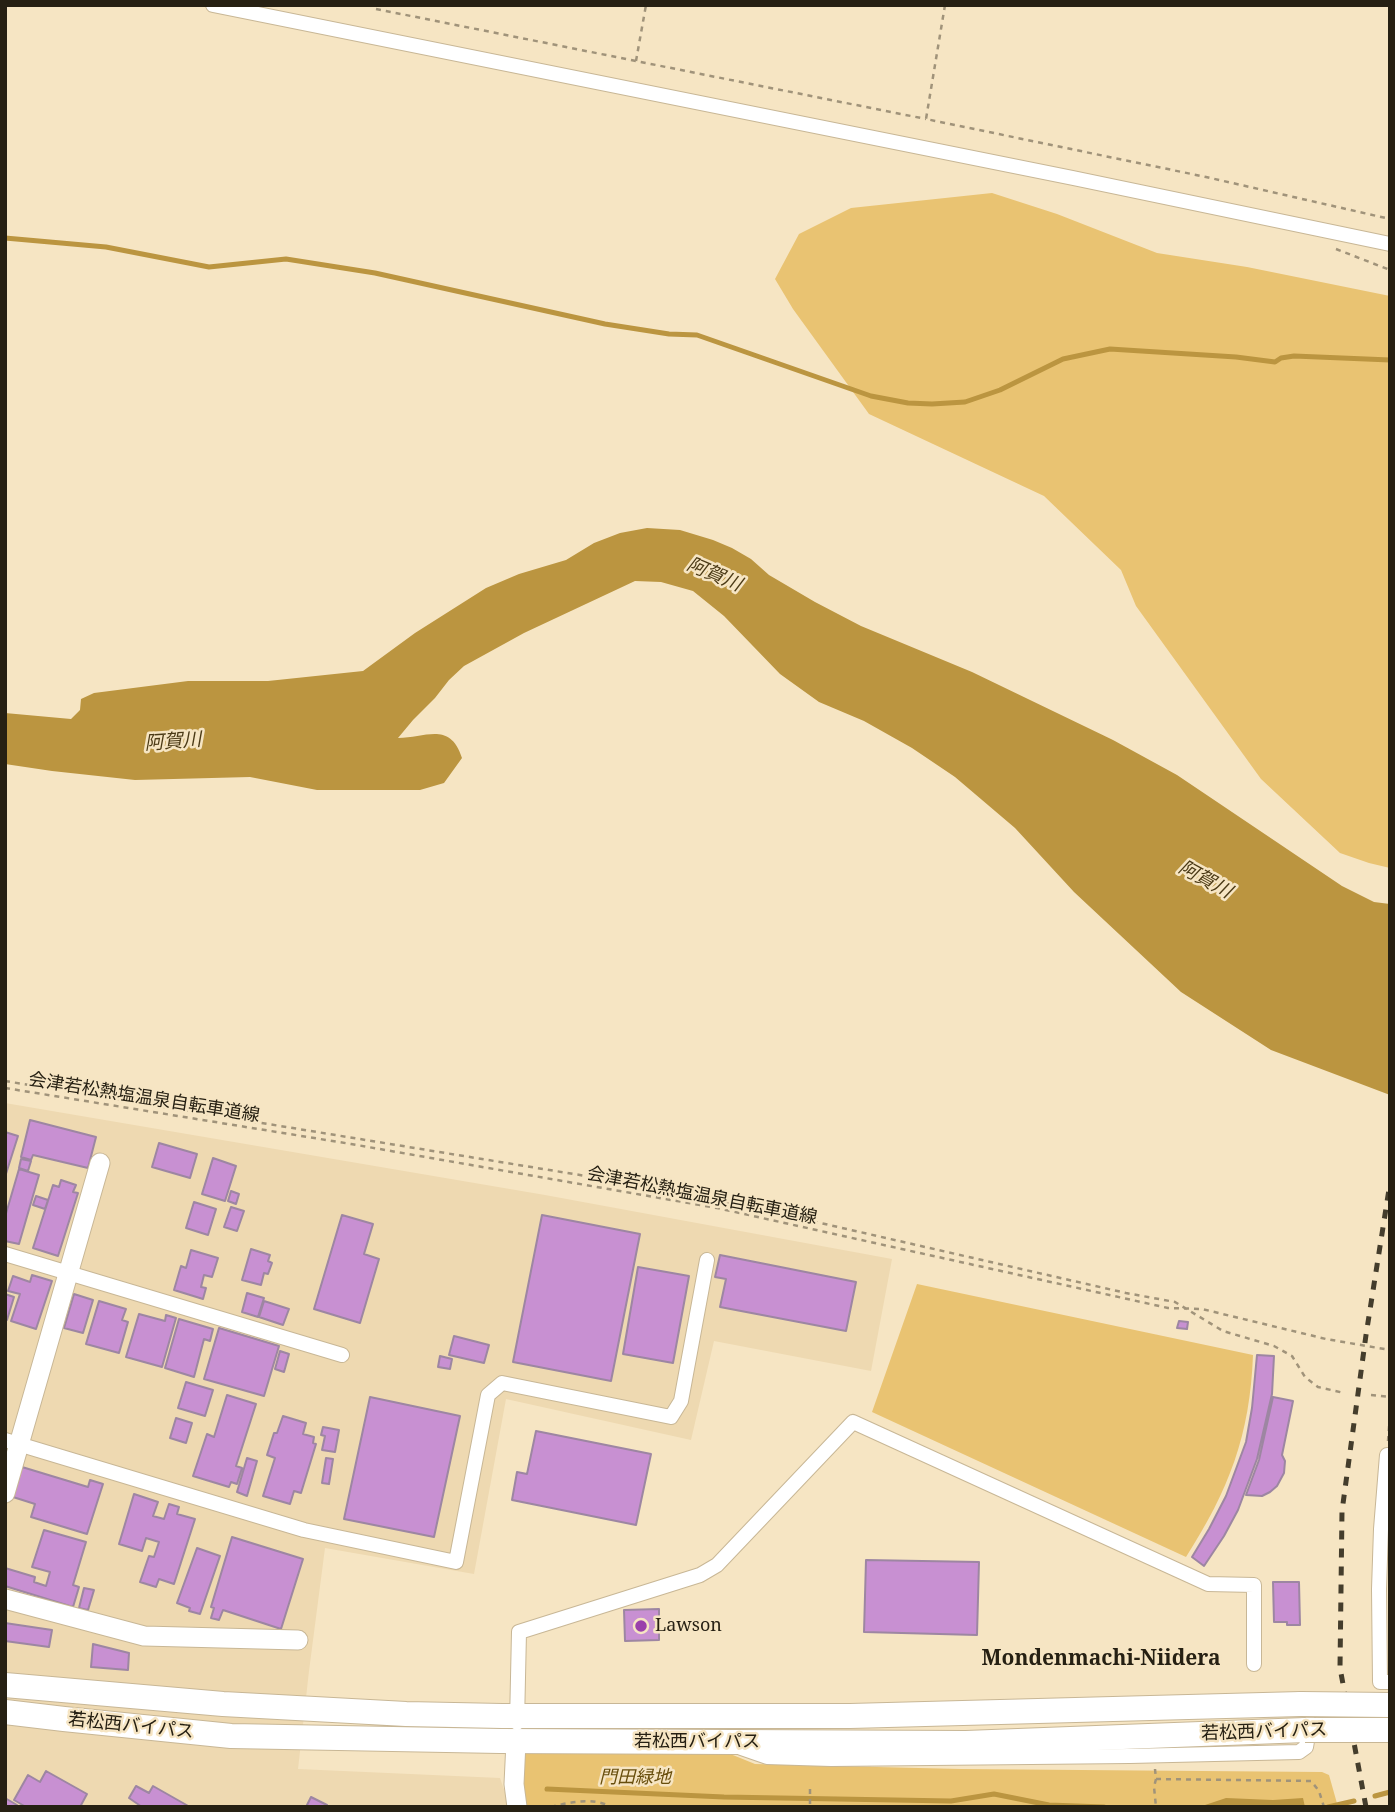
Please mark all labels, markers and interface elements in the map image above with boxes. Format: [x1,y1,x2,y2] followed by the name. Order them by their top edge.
[683,553,745,597] water label: 阿賀川
[144,729,202,755] water label: 阿賀川
[1175,856,1235,904] water label: 阿賀川
[27,1069,261,1127] street label: 会津若松熱塩温泉自転車道線
[585,1163,819,1229] street label: 会津若松熱塩温泉自転車道線
[655,1615,722,1637] place label: Lawson
[633,1618,649,1634] marker: Lawson
[982,1646,1220,1672] district label: Mondenmachi-Niidera
[67,1709,195,1743] street label: 若松西バイパス
[1201,1719,1327,1745] street label: 若松西バイパス
[634,1731,760,1753] street label: 若松西バイパス
[599,1767,671,1789] park label: 門田緑地

